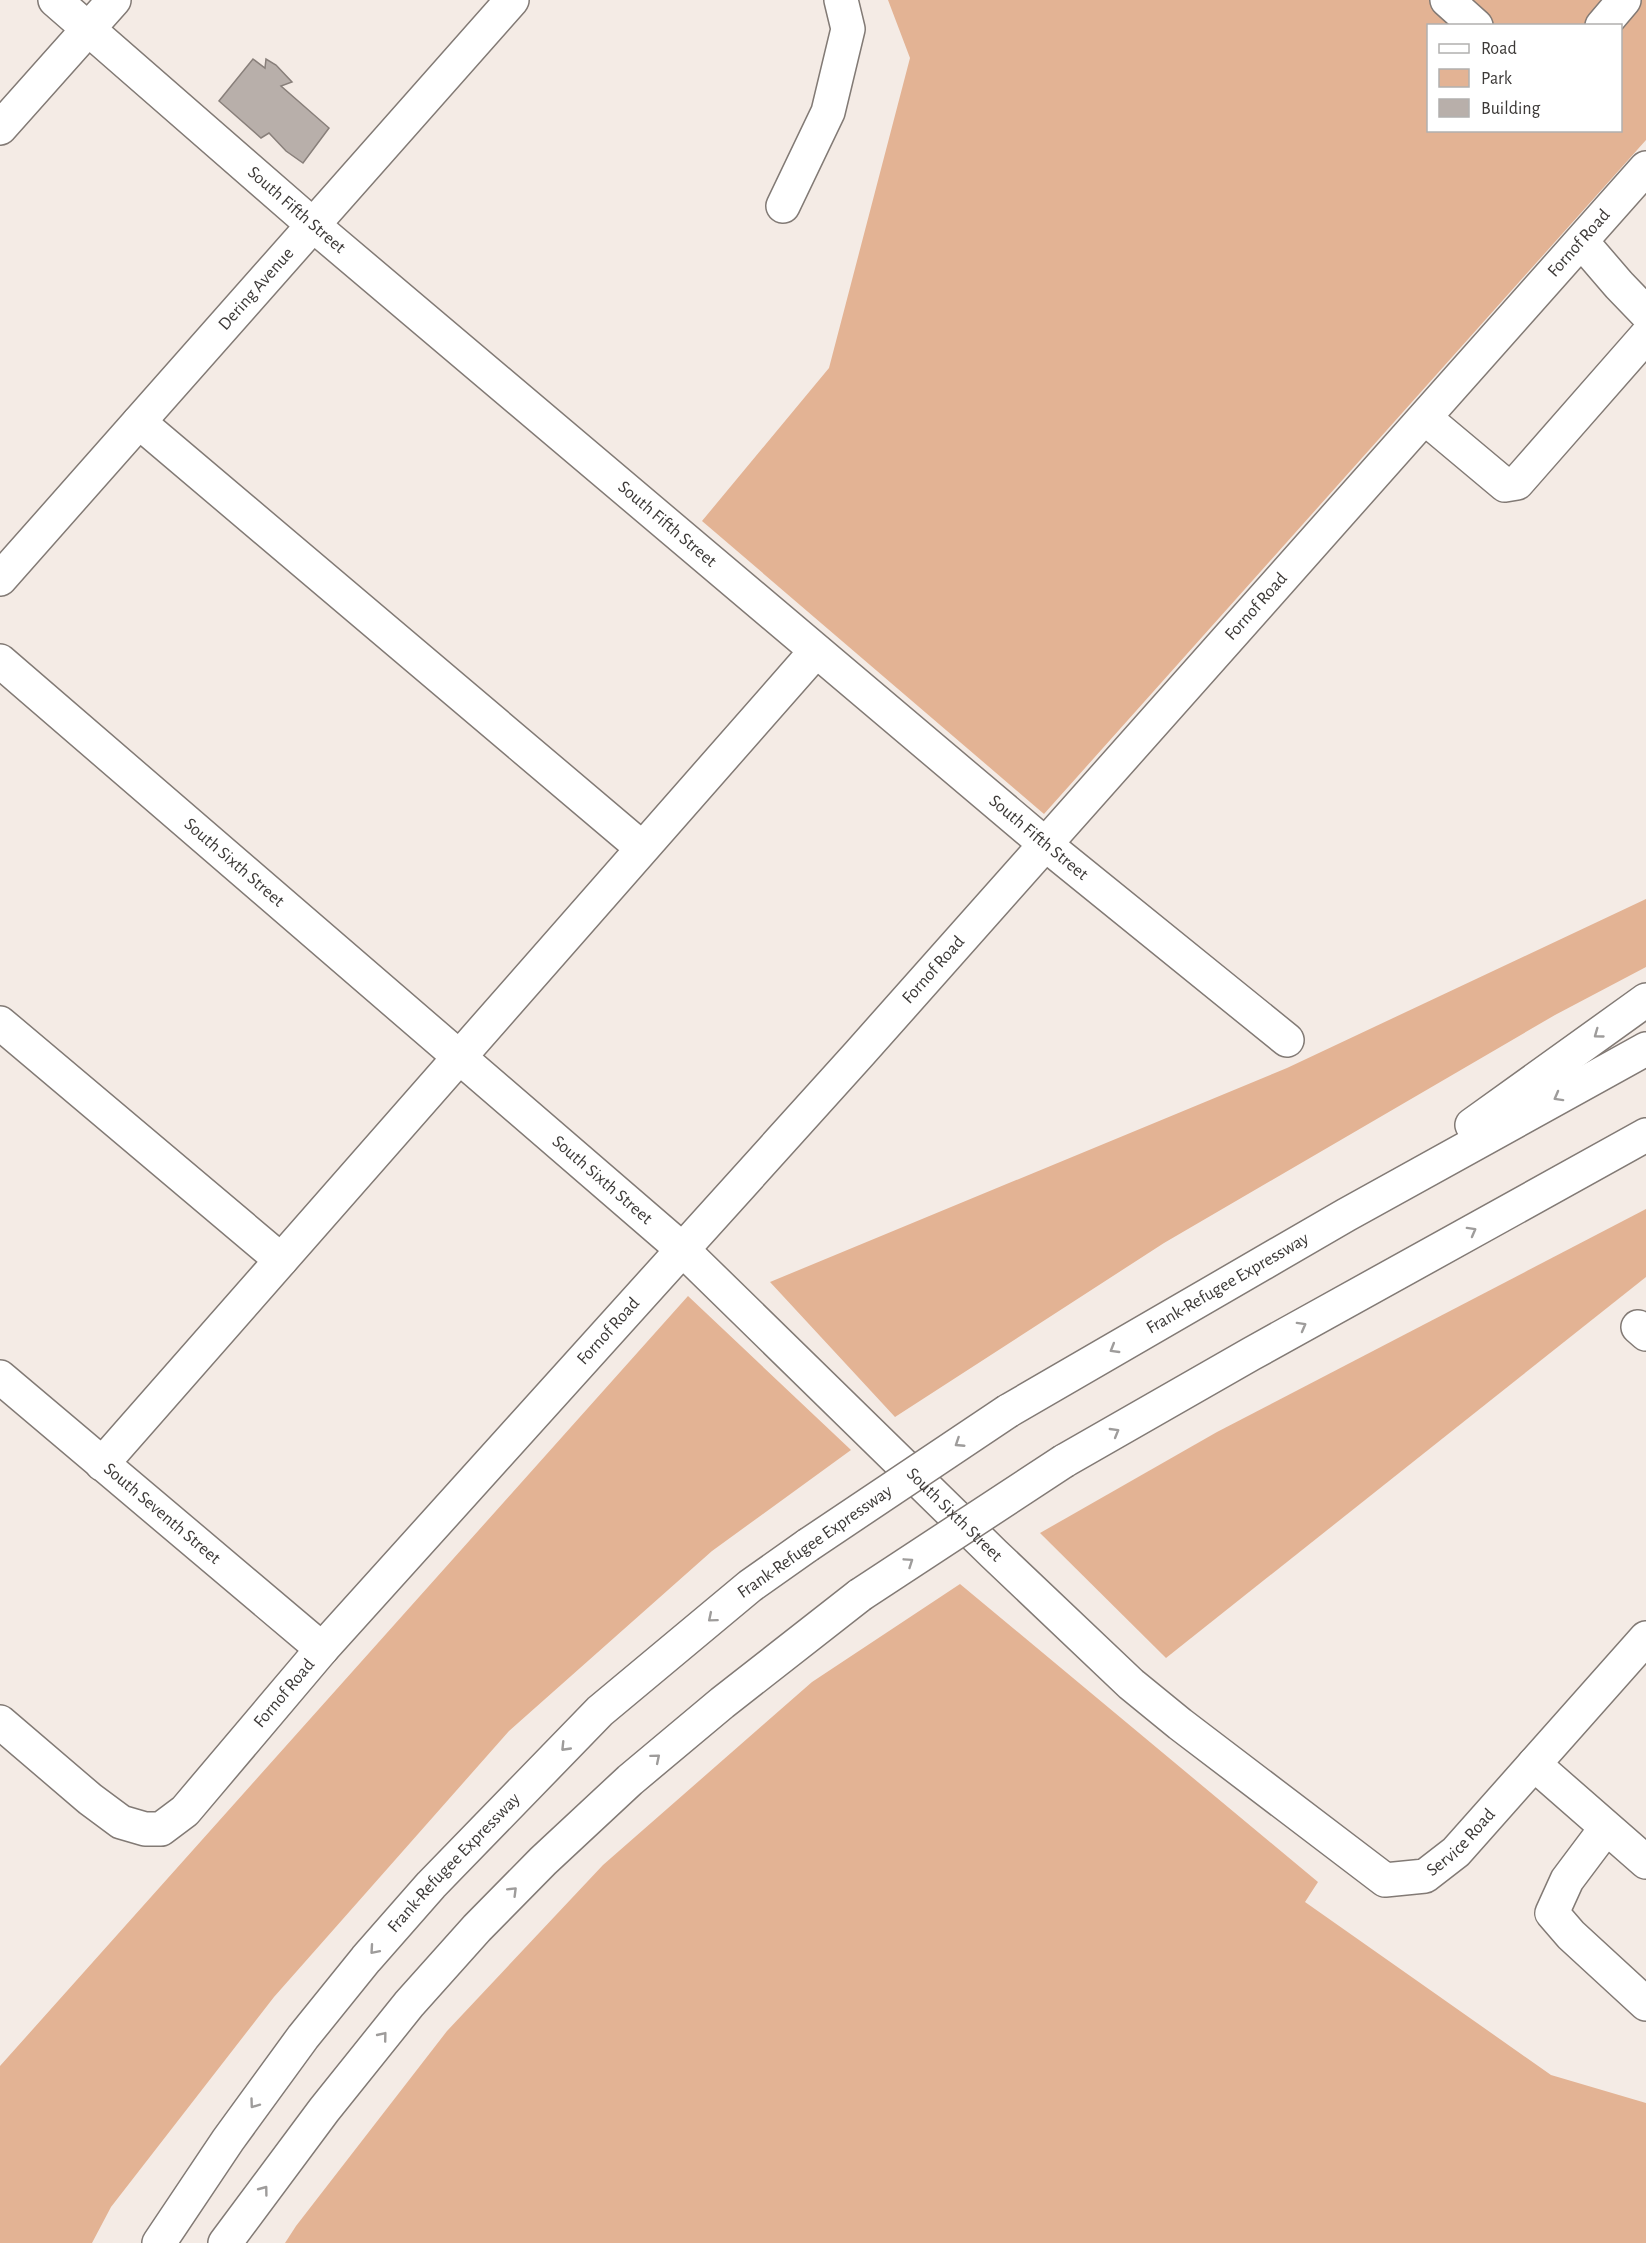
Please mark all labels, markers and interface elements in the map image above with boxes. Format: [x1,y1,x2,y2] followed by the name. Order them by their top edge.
[1427,24,1622,132] legend
[1481,40,1517,58] text: Road
[1481,70,1513,88] text: Park
[1481,100,1541,118] text: Building
[244,163,349,257] street label: South Fifth Street
[1545,206,1614,281] street label: Fornof Road
[215,244,297,334] street label: Dering Avenue
[614,478,720,571] street label: South Fifth Street
[1222,569,1291,644] street label: Fornof Road
[986,792,1092,884] street label: South Fifth Street
[181,815,288,911] street label: South Sixth Street
[899,933,968,1007] street label: Fornof Road
[1594,1027,1605,1038] one-way arrow
[1554,1090,1564,1101] one-way arrow
[549,1132,656,1228] street label: South Sixth Street
[1466,1227,1476,1238] one-way arrow
[1144,1229,1312,1338] street label: Frank-Refugee Expressway
[574,1294,643,1369] street label: Fornof Road
[1295,1322,1306,1333] one-way arrow
[1110,1342,1120,1354] one-way arrow
[1109,1427,1119,1439] one-way arrow
[955,1436,965,1448] one-way arrow
[100,1460,224,1568] street label: South Seventh Street
[903,1465,1005,1565] street label: South Sixth Street
[734,1482,896,1602] street label: Frank-Refugee Expressway
[902,1558,913,1569] one-way arrow
[707,1611,718,1622] one-way arrow
[251,1656,318,1731] street label: Fornof Road
[561,1740,572,1750] one-way arrow
[649,1754,660,1765] one-way arrow
[384,1790,524,1936] street label: Frank-Refugee Expressway
[1423,1805,1499,1880] street label: Service Road
[506,1888,517,1899] one-way arrow
[370,1943,381,1954] one-way arrow
[376,2032,387,2043] one-way arrow
[251,2097,262,2108] one-way arrow
[256,2186,267,2197] one-way arrow

